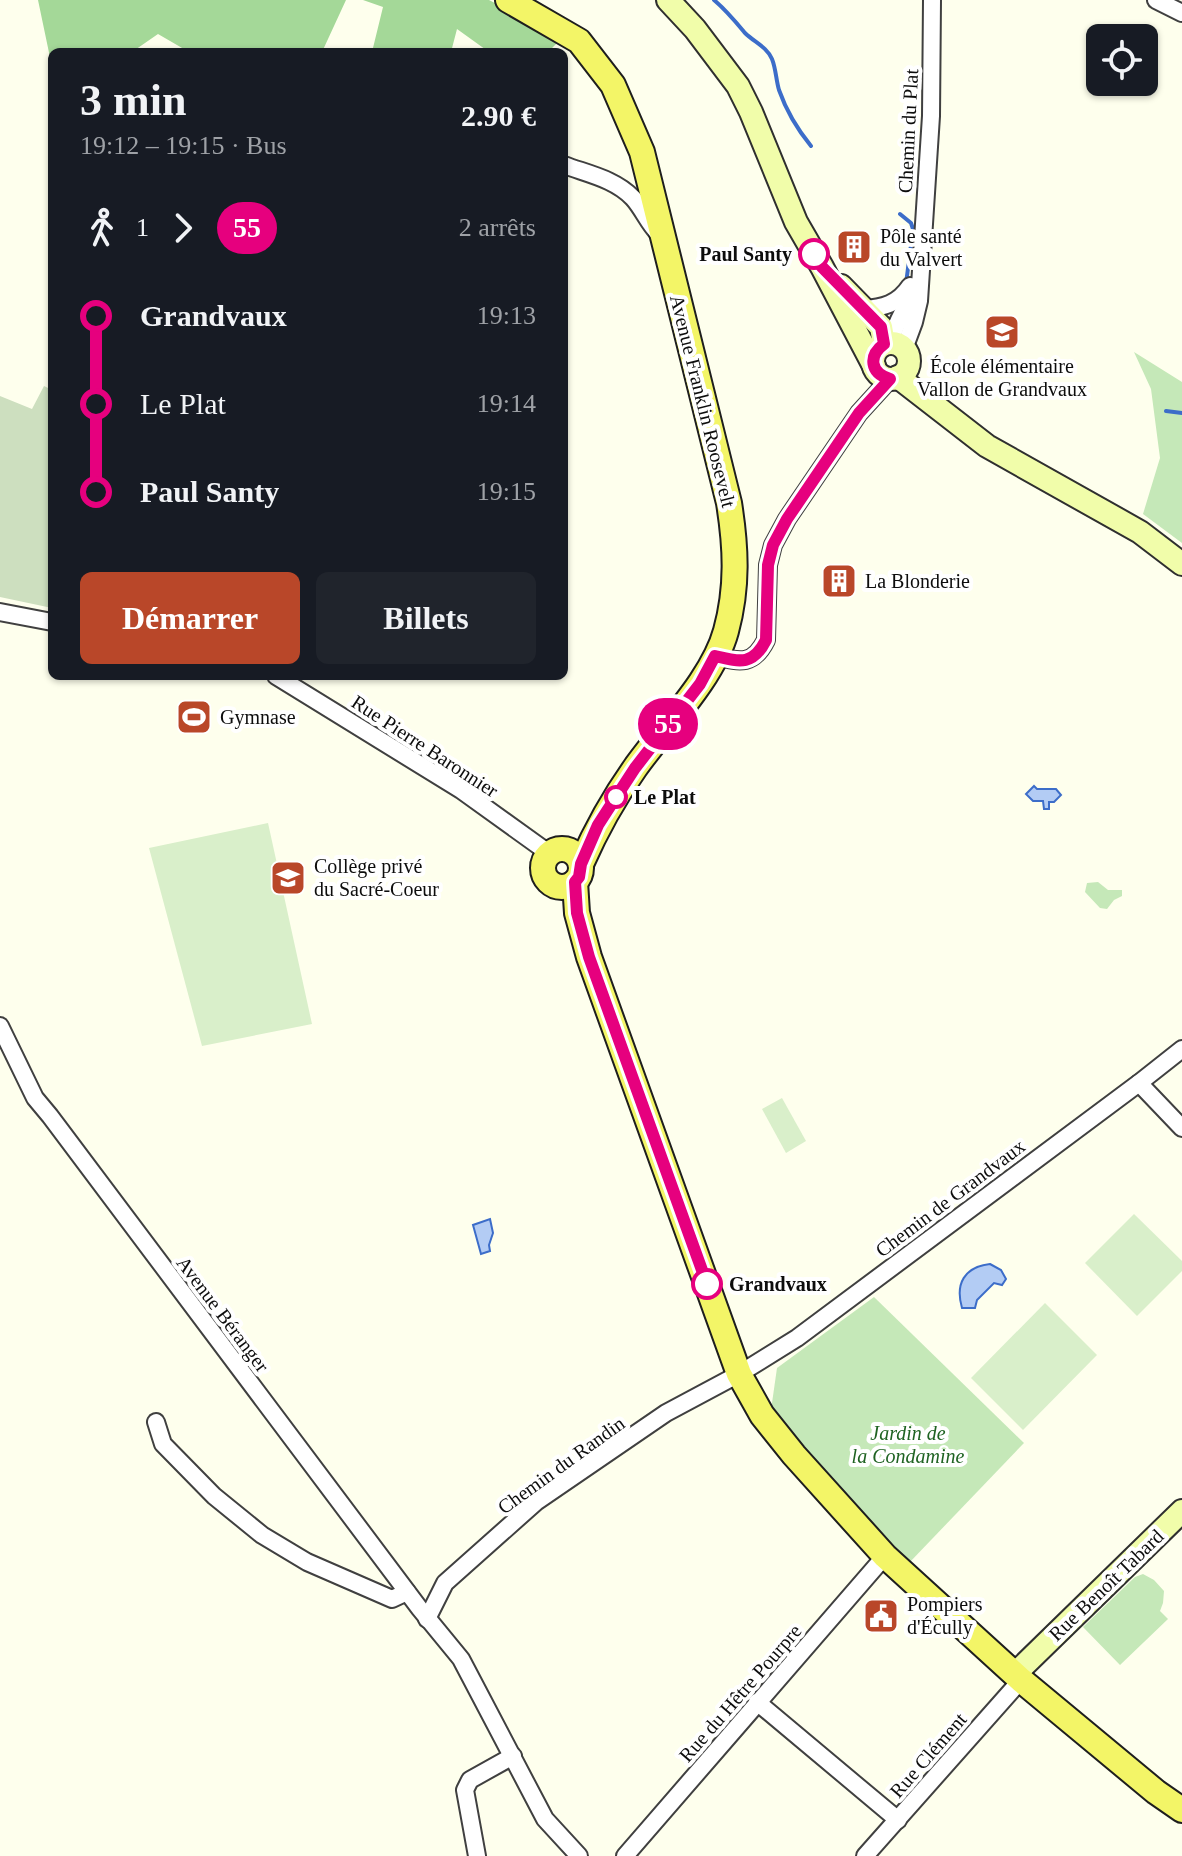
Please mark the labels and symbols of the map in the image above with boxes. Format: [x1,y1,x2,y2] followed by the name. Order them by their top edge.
[894,68,922,194] street label: Chemin du Plat
[880,225,963,270] place label: Pôle santé du Valvert
[835,228,873,266] building icon: Pôle santé du Valvert
[799,239,829,269] marker: Paul Santy
[699,243,792,266] place label: Paul Santy
[666,292,740,510] street label: Avenue Franklin Roosevelt
[983,313,1021,351] school or university icon: École élémentaire Vallon de Grandvaux
[917,355,1087,400] place label: École élémentaire Vallon de Grandvaux
[820,562,858,600] building icon: La Blonderie
[865,570,970,592] place label: La Blonderie
[348,690,503,802] street label: Rue Pierre Baronnier
[175,698,213,736] sports icon: Gymnase
[632,698,704,750] line badge: 55
[220,706,296,729] place label: Gymnase
[605,786,627,808] marker: Le Plat
[634,786,696,808] place label: Le Plat
[314,855,439,900] place label: Collège privé du Sacré-Coeur
[269,859,307,897] school or university icon: Collège privé du Sacré-Coeur
[871,1135,1029,1261] street label: Chemin de Grandvaux
[172,1252,274,1377] street label: Avenue Béranger
[692,1269,722,1299] marker: Grandvaux
[729,1273,827,1295] place label: Grandvaux
[493,1412,629,1518] street label: Chemin du Randin
[852,1422,965,1467] park label: Jardin de la Condamine
[1044,1525,1168,1645] street label: Rue Benoît Tabard
[907,1593,983,1639] place label: Pompiers d'Écully
[862,1597,900,1635] public building icon: Pompiers d'Écully
[674,1620,807,1767] street label: Rue du Hêtre Pourpre
[885,1708,971,1802] street label: Rue Clément

